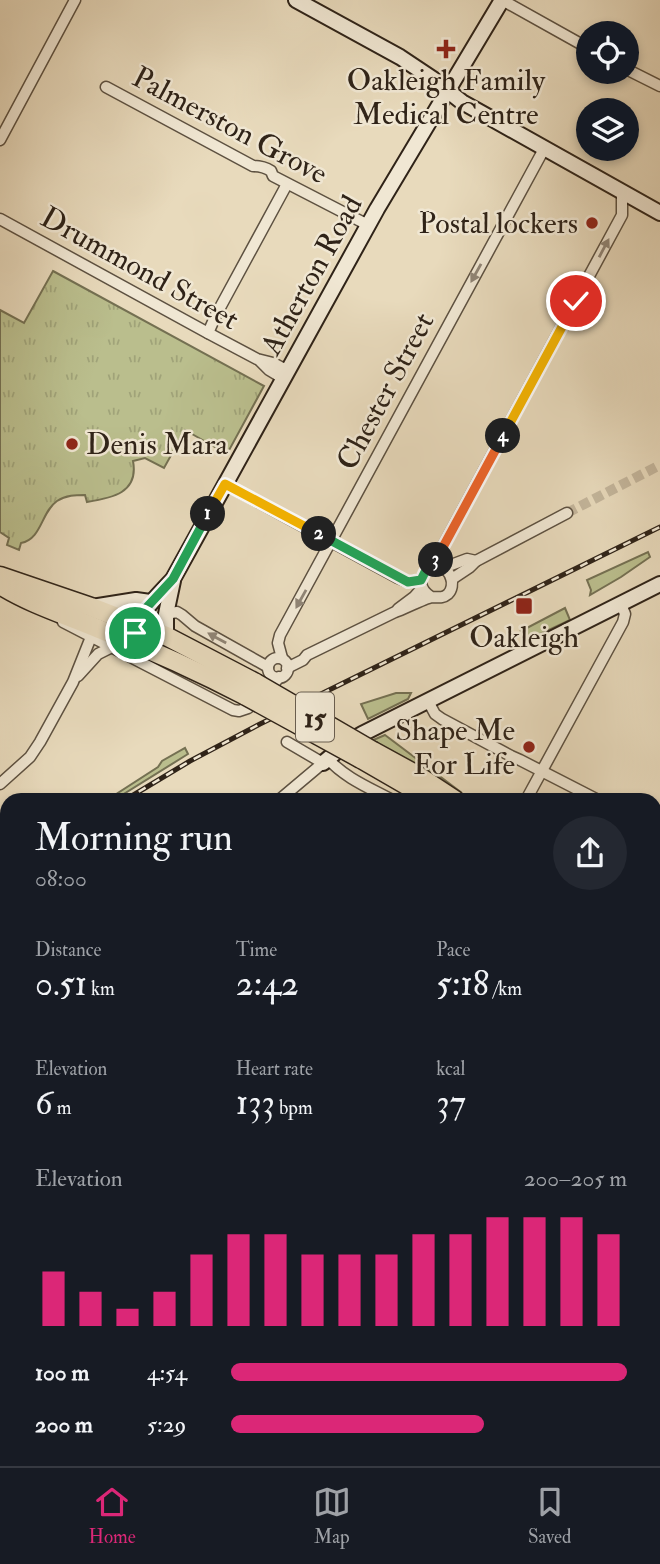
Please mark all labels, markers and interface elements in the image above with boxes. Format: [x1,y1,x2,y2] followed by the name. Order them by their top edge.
[576,21,639,161] map controls
[576,21,639,84] button: locate
[436,39,456,59] marker: Oakleigh Family Medical Centre
[126,59,334,192] street label: Palmerston Grove
[347,62,546,133] place label: Oakleigh Family Medical Centre
[576,98,639,161] button: layers
[252,189,371,362] street label: Atherton Road
[34,199,246,338] street label: Drummond Street
[419,205,578,242] place label: Postal lockers
[584,215,600,231] marker: Postal lockers
[598,238,610,258] one-way arrow
[470,264,482,283] one-way arrow
[546,271,606,331] pin
[557,282,595,320] icon: check
[329,306,442,476] street label: Chester Street
[486,418,520,453] pin: 4
[497,423,508,447] text: 4
[86,426,228,463] place label: Denis Mara
[64,436,80,452] marker: Denis Mara
[190,496,226,532] pin: 1
[204,501,211,525] text: 1
[302,516,336,552] pin: 2
[314,521,323,545] text: 2
[418,542,453,578] pin: 3
[432,547,439,571] text: 3
[295,589,307,608] one-way arrow
[514,596,534,616] marker: Oakleigh
[105,603,165,663] pin
[116,614,154,652] icon: arrive
[469,619,579,656] place label: Oakleigh
[207,632,227,644] one-way arrow
[296,692,334,742] road number: 15
[395,712,515,783] place label: Shape Me For Life
[521,739,537,755] marker: Shape Me For Life
[35,814,233,862] text: Morning run
[553,816,627,890] button: share
[35,864,87,893] text: 08:00
[35,938,101,962] text: Distance
[236,938,277,962] text: Time
[436,938,470,962] text: Pace
[35,962,87,1006] text: 0.51
[236,962,299,1006] text: 2:42
[436,962,489,1006] text: 5:18
[87,977,115,1001] text: km
[489,977,522,1001] text: /km
[35,1057,107,1081] text: Elevation
[236,1057,313,1081] text: Heart rate
[436,1057,465,1081] text: kcal
[35,1081,53,1125] text: 6
[236,1081,275,1125] text: 133
[436,1081,466,1125] text: 37
[53,1096,71,1120] text: m
[275,1096,313,1120] text: bpm
[35,1164,123,1193] text: Elevation
[524,1164,627,1193] text: 200–205 m
[35,1358,89,1387] text: 100 m
[147,1358,187,1387] text: 4:54
[35,1410,93,1439] text: 200 m
[147,1410,186,1439] text: 5:29
[89,1483,136,1549] tab: Home
[313,1483,351,1549] tab: Map
[528,1483,571,1549] tab: Saved

